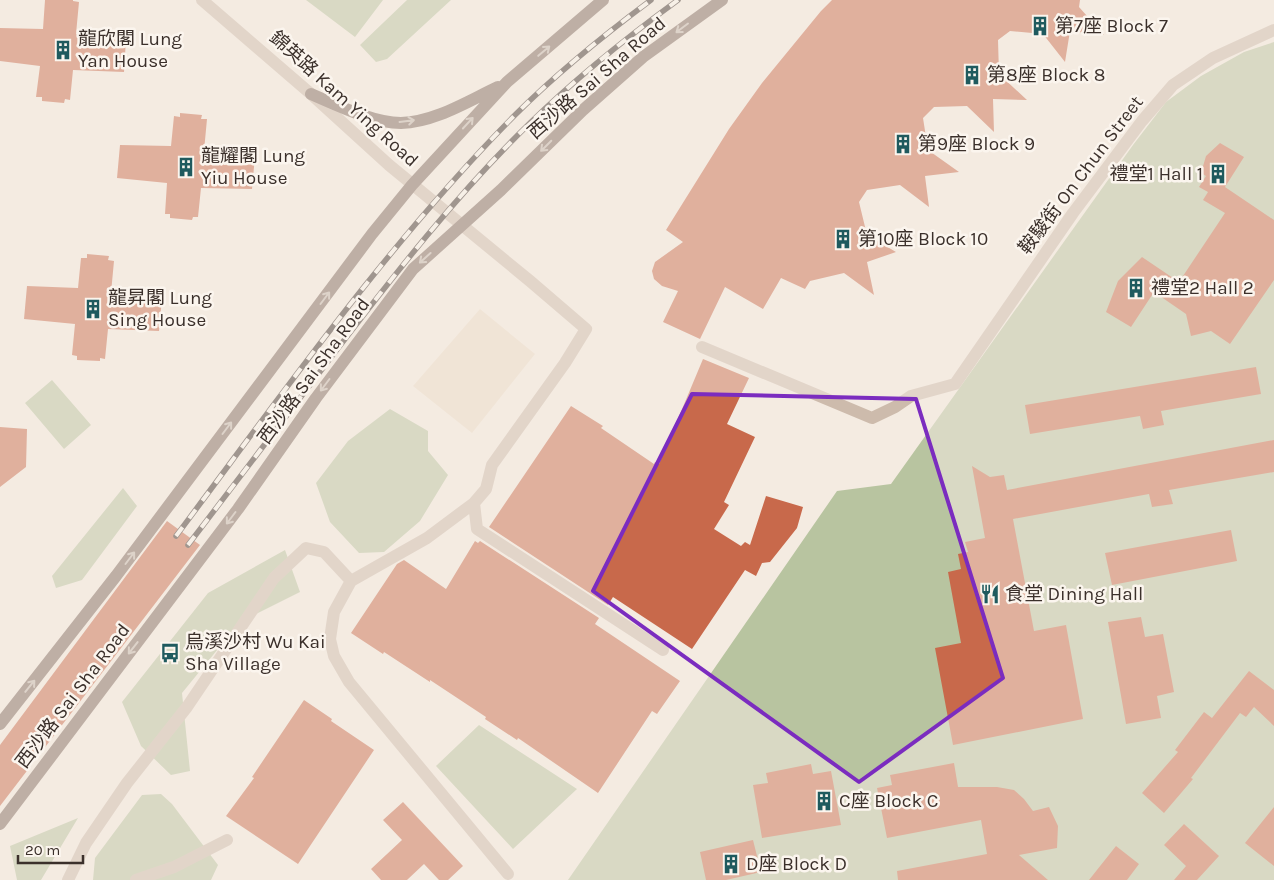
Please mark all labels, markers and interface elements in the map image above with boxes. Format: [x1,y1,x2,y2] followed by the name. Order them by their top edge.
[524,12,670,144] street label: 西沙路 Sai Sha Road
[1029,15,1051,37] building icon: 第7座 Block 7
[1055,15,1168,37] place label: 第7座 Block 7
[675,23,689,33] one-way arrow
[265,26,423,172] street label: 錦英路 Kam Ying Road
[78,28,182,72] place label: 龍欣閣 Lung Yan House
[52,39,74,61] building icon: 龍欣閣 Lung Yan House
[537,45,550,56] one-way arrow
[961,64,983,86] building icon: 第8座 Block 8
[987,64,1105,86] place label: 第8座 Block 8
[1014,92,1148,258] street label: 鞍駿街 On Chun Street
[398,116,414,126] one-way arrow
[462,116,474,129] one-way arrow
[892,133,914,155] building icon: 第9座 Block 9
[918,133,1035,155] place label: 第9座 Block 9
[540,140,553,152] one-way arrow
[201,145,305,189] place label: 龍耀閣 Lung Yiu House
[175,156,197,178] building icon: 龍耀閣 Lung Yiu House
[1110,163,1203,185] place label: 禮堂1 Hall 1
[1207,163,1229,185] building icon: 禮堂1 Hall 1
[832,228,854,250] building icon: 第10座 Block 10
[858,228,988,250] place label: 第10座 Block 10
[419,252,432,264] one-way arrow
[1125,277,1147,299] building icon: 禮堂2 Hall 2
[1151,277,1254,299] place label: 禮堂2 Hall 2
[108,287,212,331] place label: 龍昇閣 Lung Sing House
[320,291,330,305] one-way arrow
[254,294,374,448] street label: 西沙路 Sai Sha Road
[82,298,104,320] building icon: 龍昇閣 Lung Sing House
[320,378,331,391] one-way arrow
[222,422,233,435] one-way arrow
[226,511,237,524] one-way arrow
[125,551,135,565] one-way arrow
[979,583,1001,605] restaurant icon: 食堂 Dining Hall
[1005,583,1143,605] place label: 食堂 Dining Hall
[11,619,135,773] street label: 西沙路 Sai Sha Road
[185,631,326,675] place label: 烏溪沙村 Wu Kai Sha Village
[128,641,139,654] one-way arrow
[159,642,181,664] bus stop icon: 烏溪沙村 Wu Kai Sha Village
[25,680,36,693] one-way arrow
[813,790,835,812] building icon: C座 Block C
[839,790,938,812] place label: C座 Block C
[18,832,82,864] scale bar
[25,841,60,859] text: 20 m
[720,853,742,875] building icon: D座 Block D
[746,853,847,875] place label: D座 Block D

